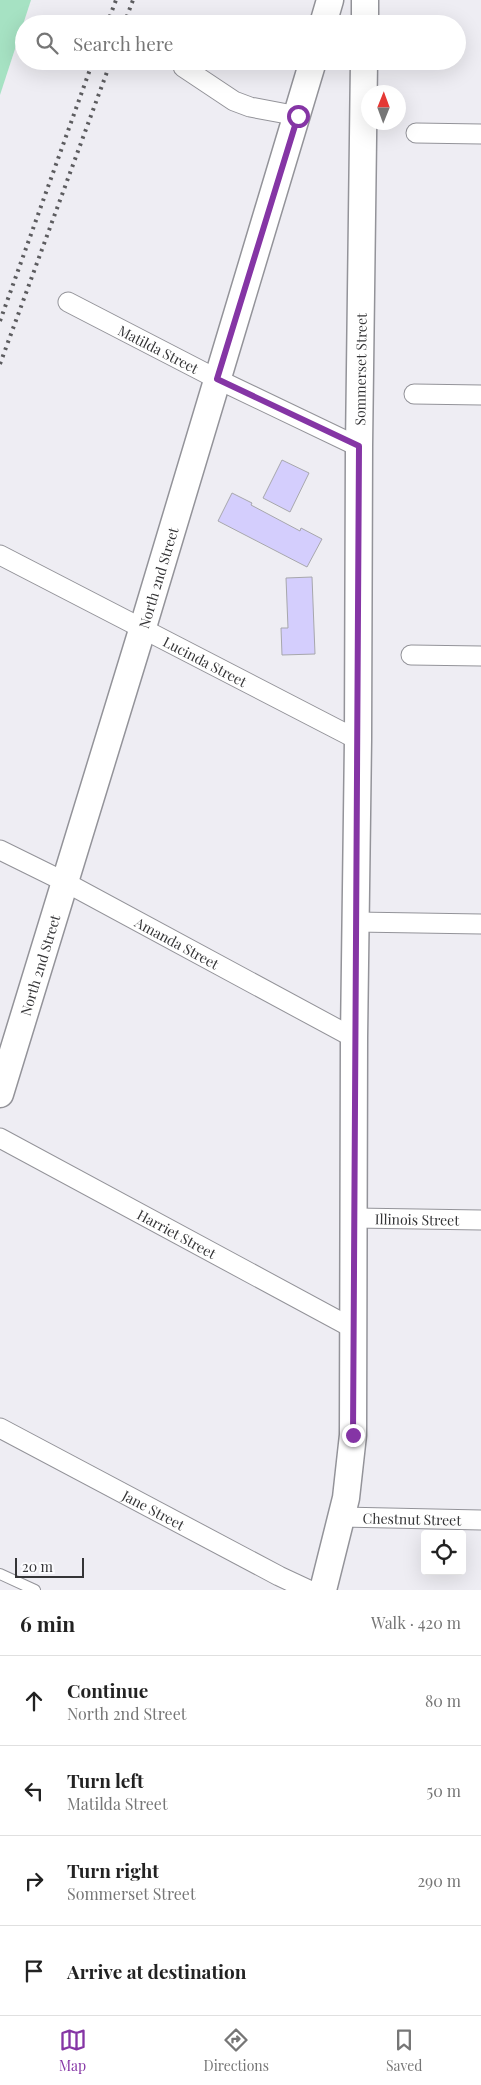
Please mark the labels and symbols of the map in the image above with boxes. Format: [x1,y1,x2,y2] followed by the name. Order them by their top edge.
[361,85,406,130] north arrow
[287,105,310,128] route start
[350,312,370,426] street label: Sommerset Street
[115,320,203,378] street label: Matilda Street
[134,524,182,630] street label: North 2nd Street
[160,632,251,691] street label: Lucinda Street
[15,911,64,1018] street label: North 2nd Street
[131,912,223,973] street label: Amanda Street
[134,1204,221,1263] street label: Harriet Street
[375,1209,460,1229] street label: Illinois Street
[342,1424,365,1447] route end
[118,1485,189,1534] street label: Jane Street
[363,1508,462,1529] street label: Chestnut Street
[15,1555,84,1578] scale bar

